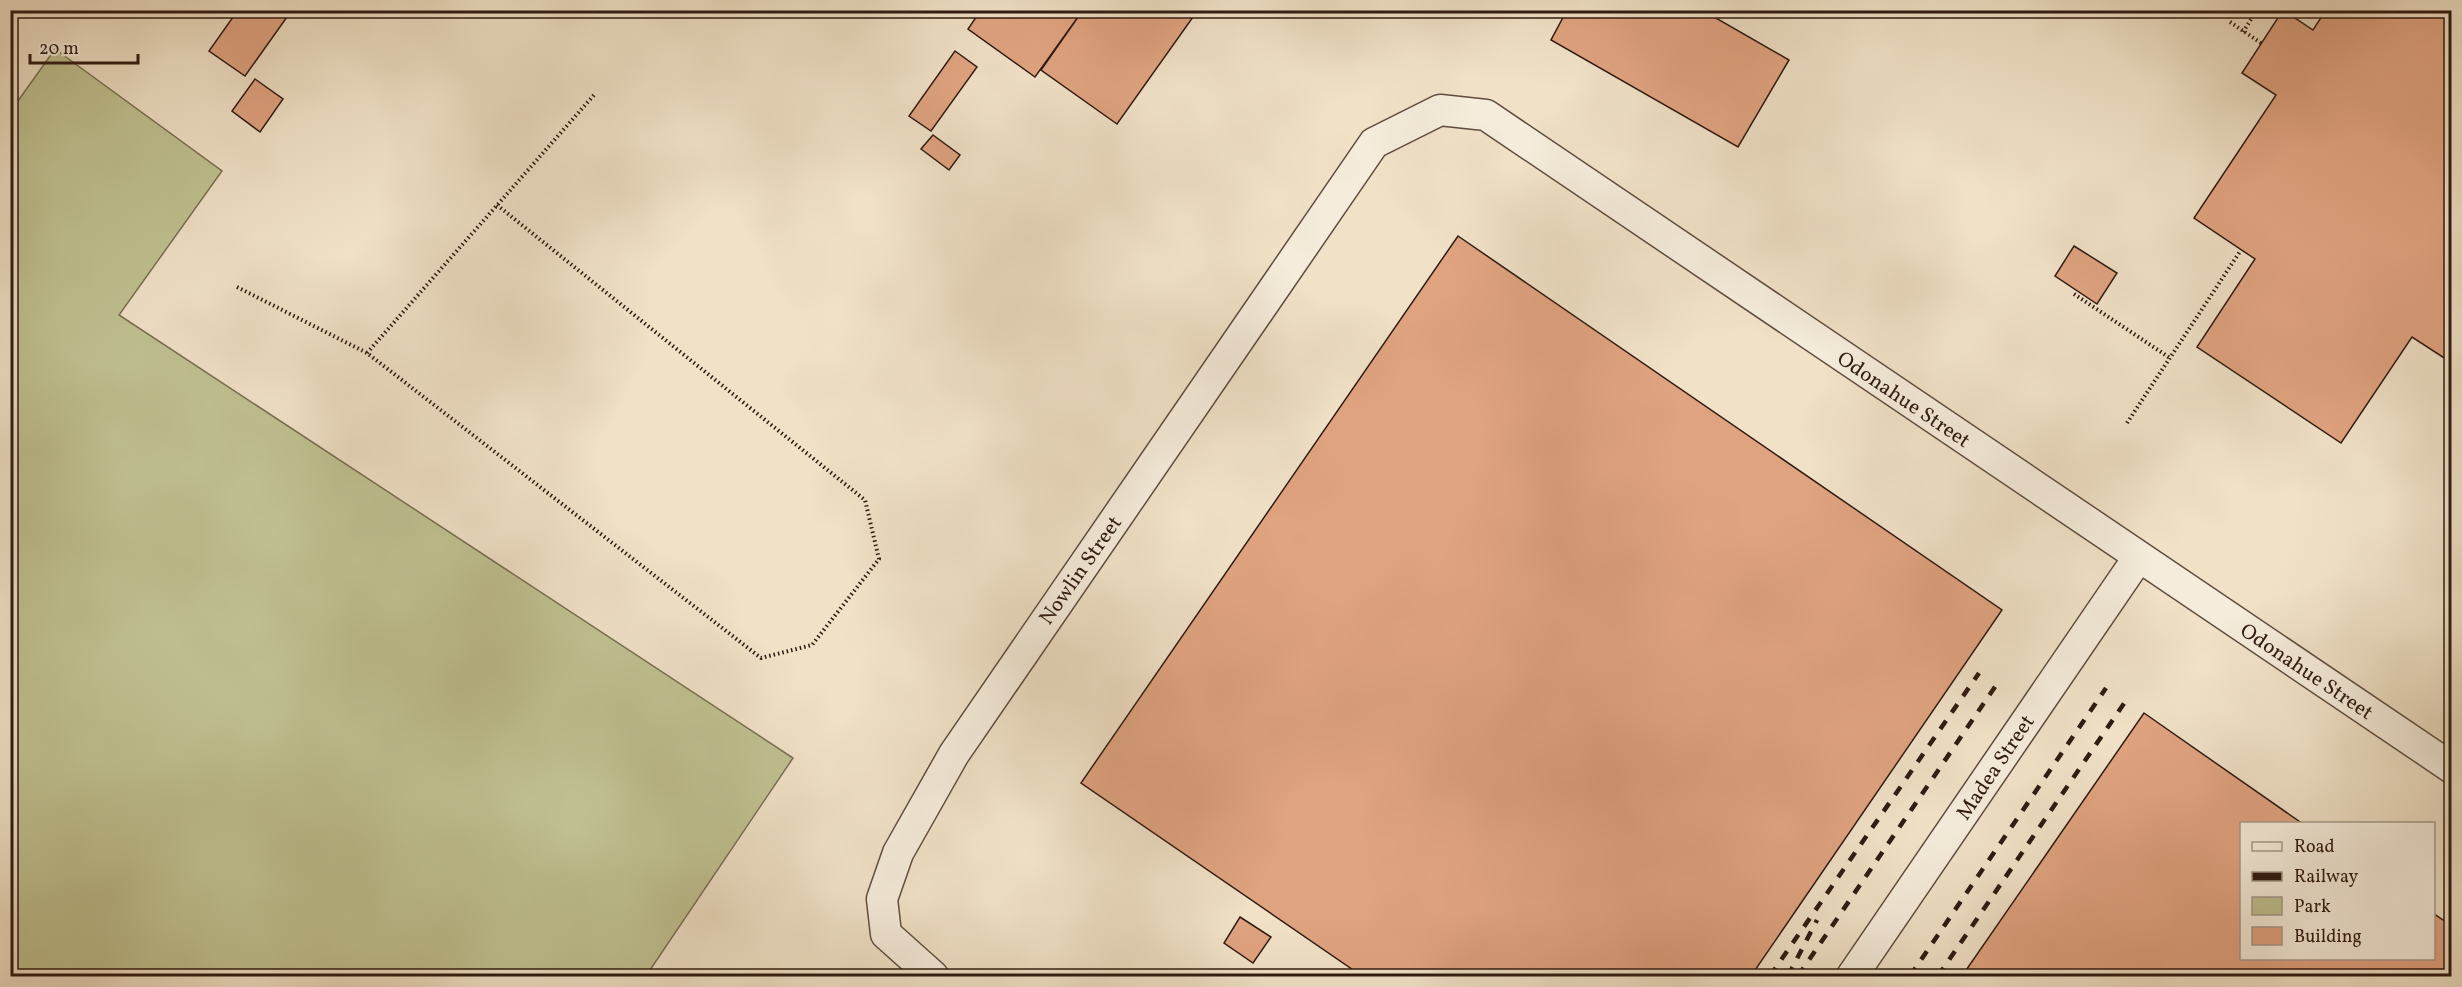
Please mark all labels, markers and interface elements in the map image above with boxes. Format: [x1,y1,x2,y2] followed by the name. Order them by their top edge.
[30,27,138,65] scale bar
[39,37,79,62] text: 20 m
[1831,345,1975,456] street label: Odonahue Street
[1033,510,1130,631] street label: Nowlin Street
[2234,617,2378,728] street label: Odonahue Street
[1950,709,2042,826] street label: Madea Street
[2240,822,2435,960] legend
[2294,835,2335,860] text: Road
[2294,865,2358,890] text: Railway
[2294,895,2331,920] text: Park
[2294,925,2362,950] text: Building

